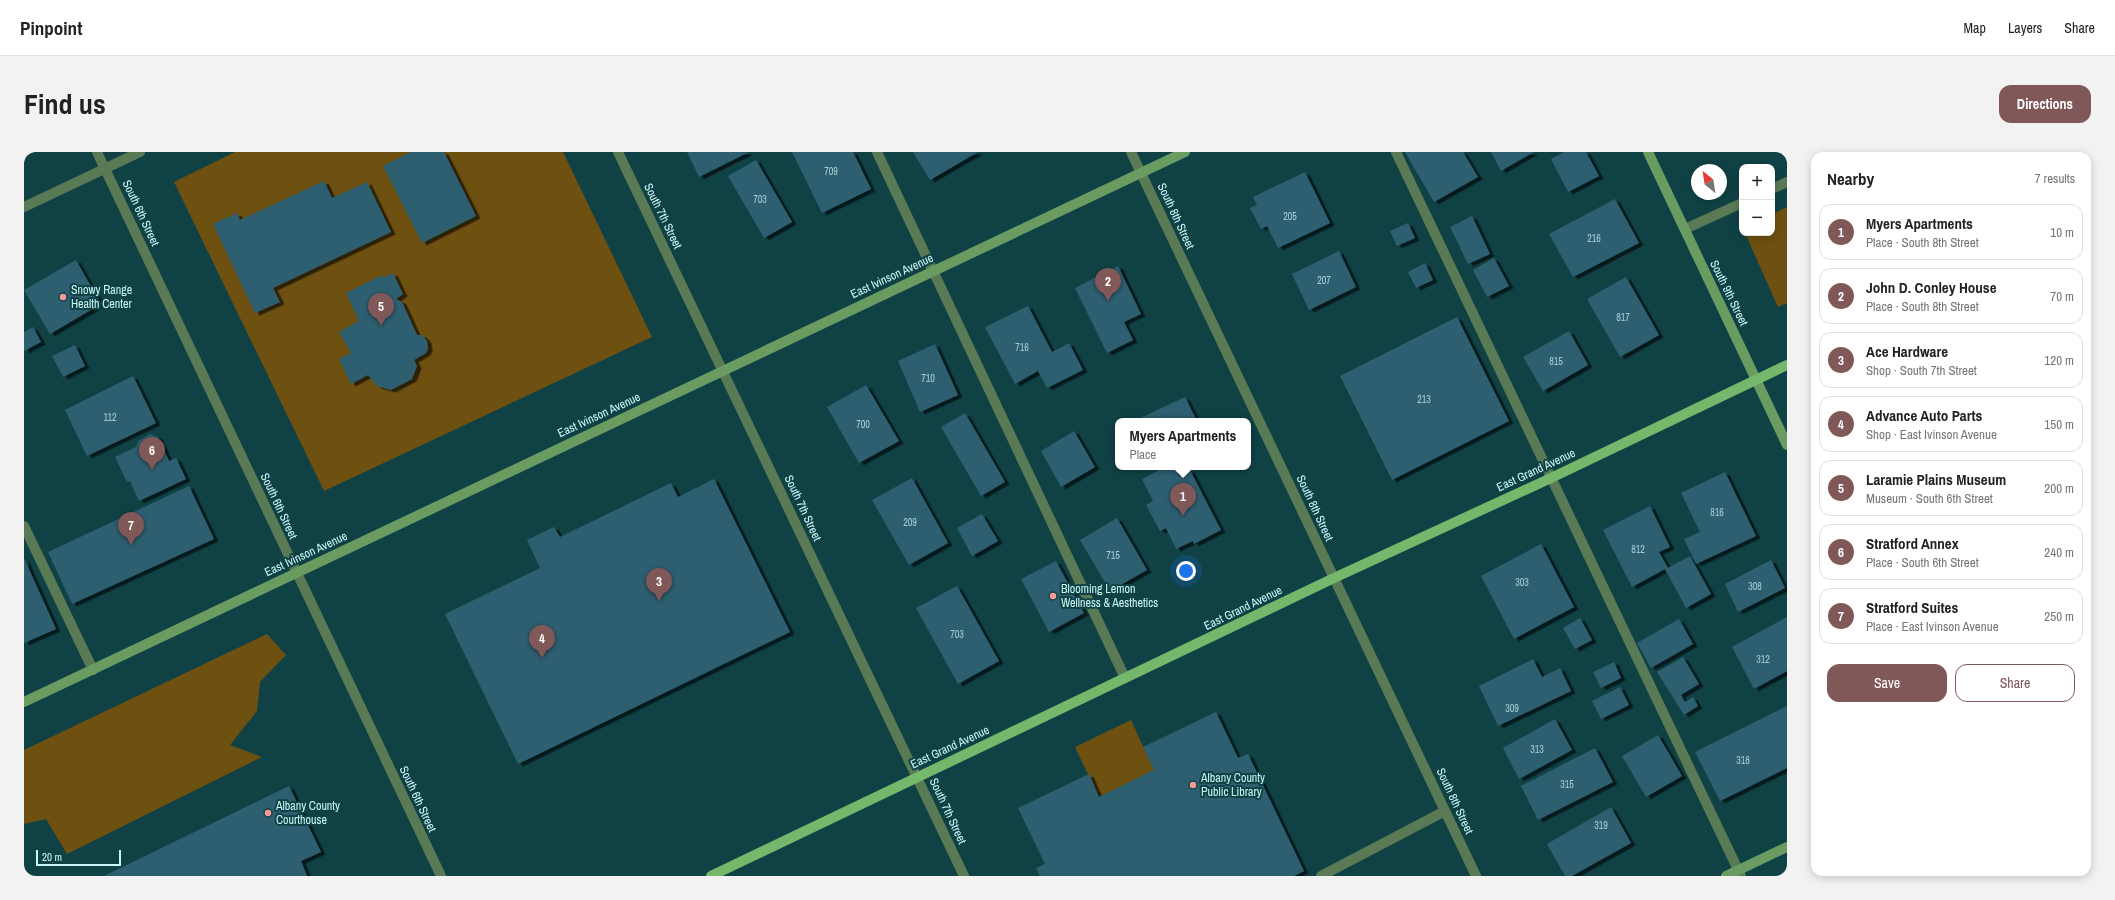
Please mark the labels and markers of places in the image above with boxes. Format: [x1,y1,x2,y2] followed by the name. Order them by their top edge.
[1095,268,1121,301] pin: 2
[71,282,132,312] place label: Snowy Range Health Center
[58,292,68,302] marker: Snowy Range Health Center
[368,293,394,326] pin: 5
[139,437,165,470] pin: 6
[1170,483,1196,516] pin: 1
[118,512,144,545] pin: 7
[646,568,672,601] pin: 3
[1061,581,1158,611] place label: Blooming Lemon Wellness & Aesthetics
[1048,591,1058,601] marker: Blooming Lemon Wellness & Aesthetics
[529,625,555,658] pin: 4
[1200,770,1265,800] place label: Albany County Public Library
[1188,780,1198,790] marker: Albany County Public Library
[275,798,340,828] place label: Albany County Courthouse
[263,808,273,818] marker: Albany County Courthouse

